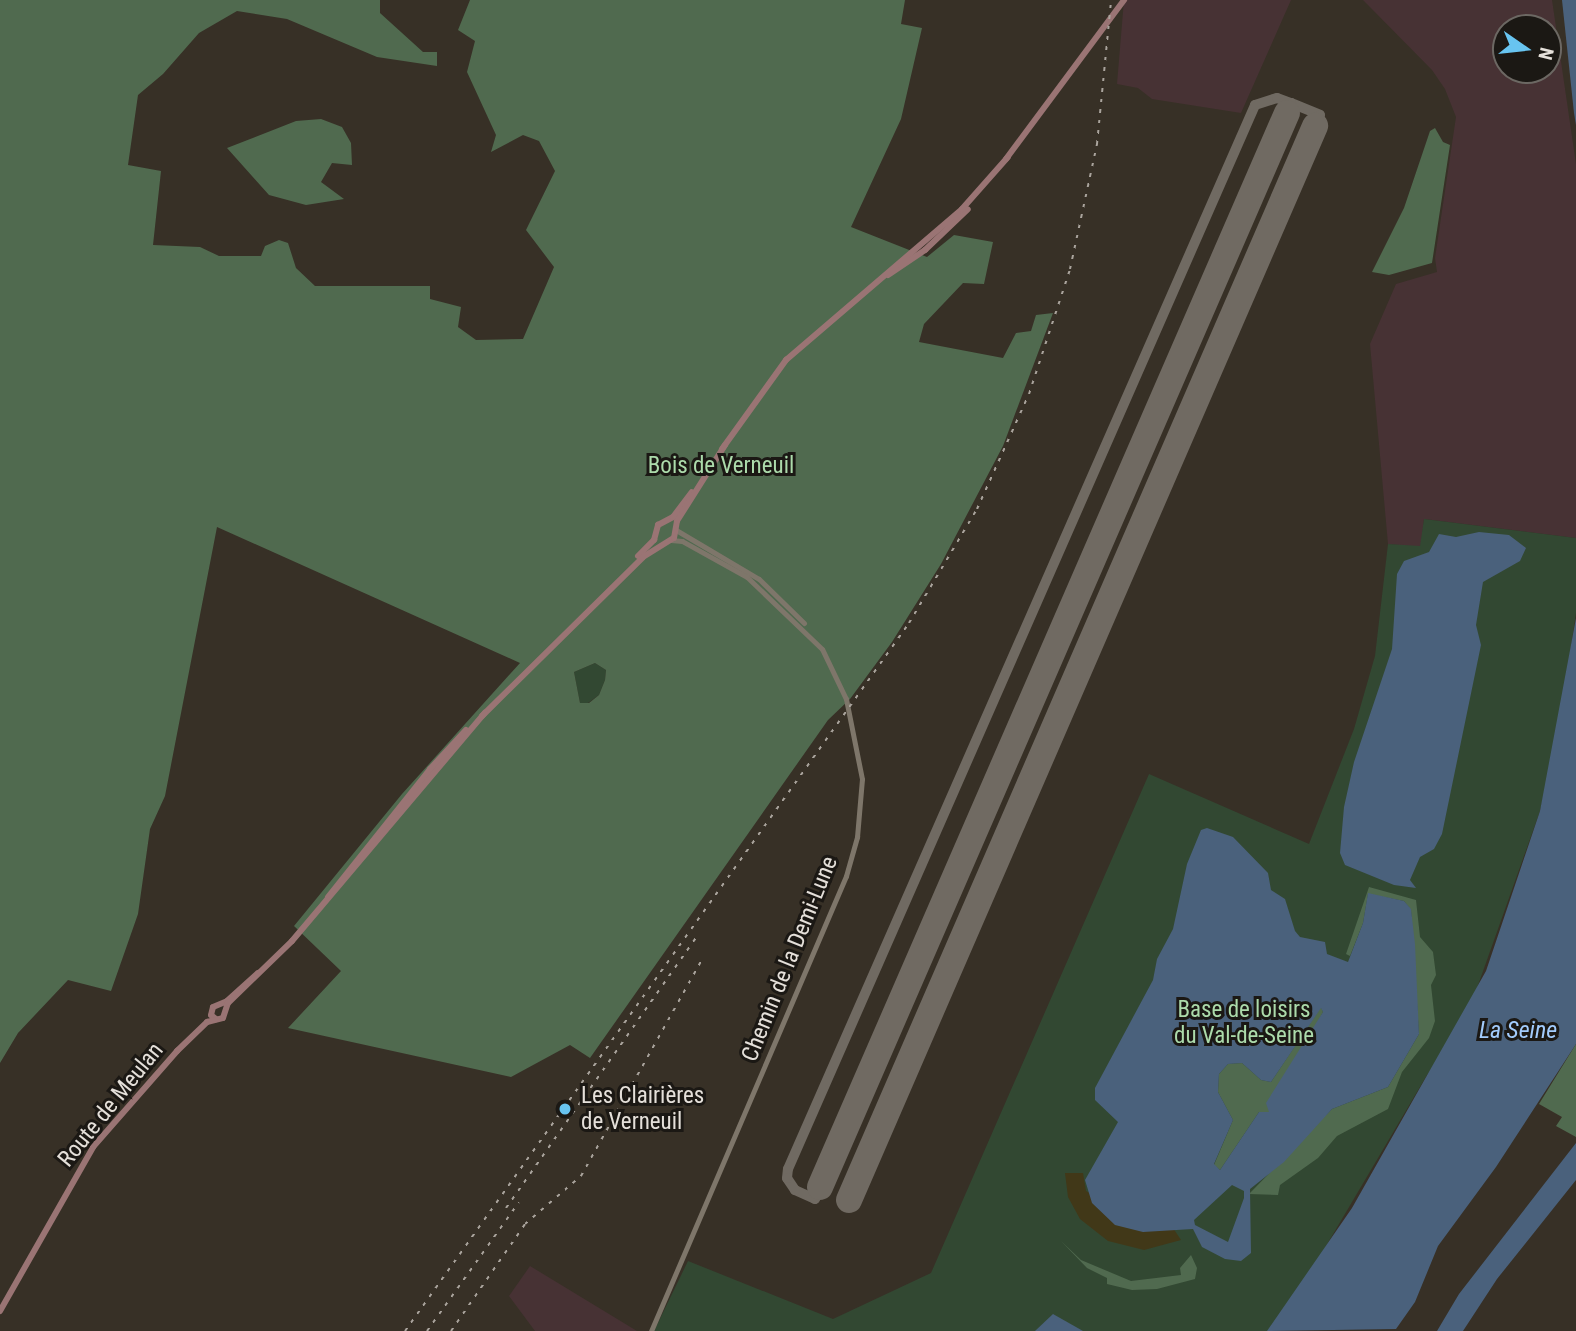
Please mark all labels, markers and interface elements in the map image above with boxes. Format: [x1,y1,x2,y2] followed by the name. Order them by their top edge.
[1492,14,1562,84] north arrow
[1533,45,1558,62] text: N
[648,452,794,480] park label: Bois de Verneuil
[736,852,844,1066] street label: Chemin de la Demi-Lune
[1174,996,1314,1050] park label: Base de loisirs du Val-de-Seine
[1479,1017,1557,1045] water label: La Seine
[52,1037,170,1173] street label: Route de Meulan
[581,1082,704,1136] place label: Les Clairières de Verneuil
[555,1099,575,1119] marker: Les Clairières de Verneuil

